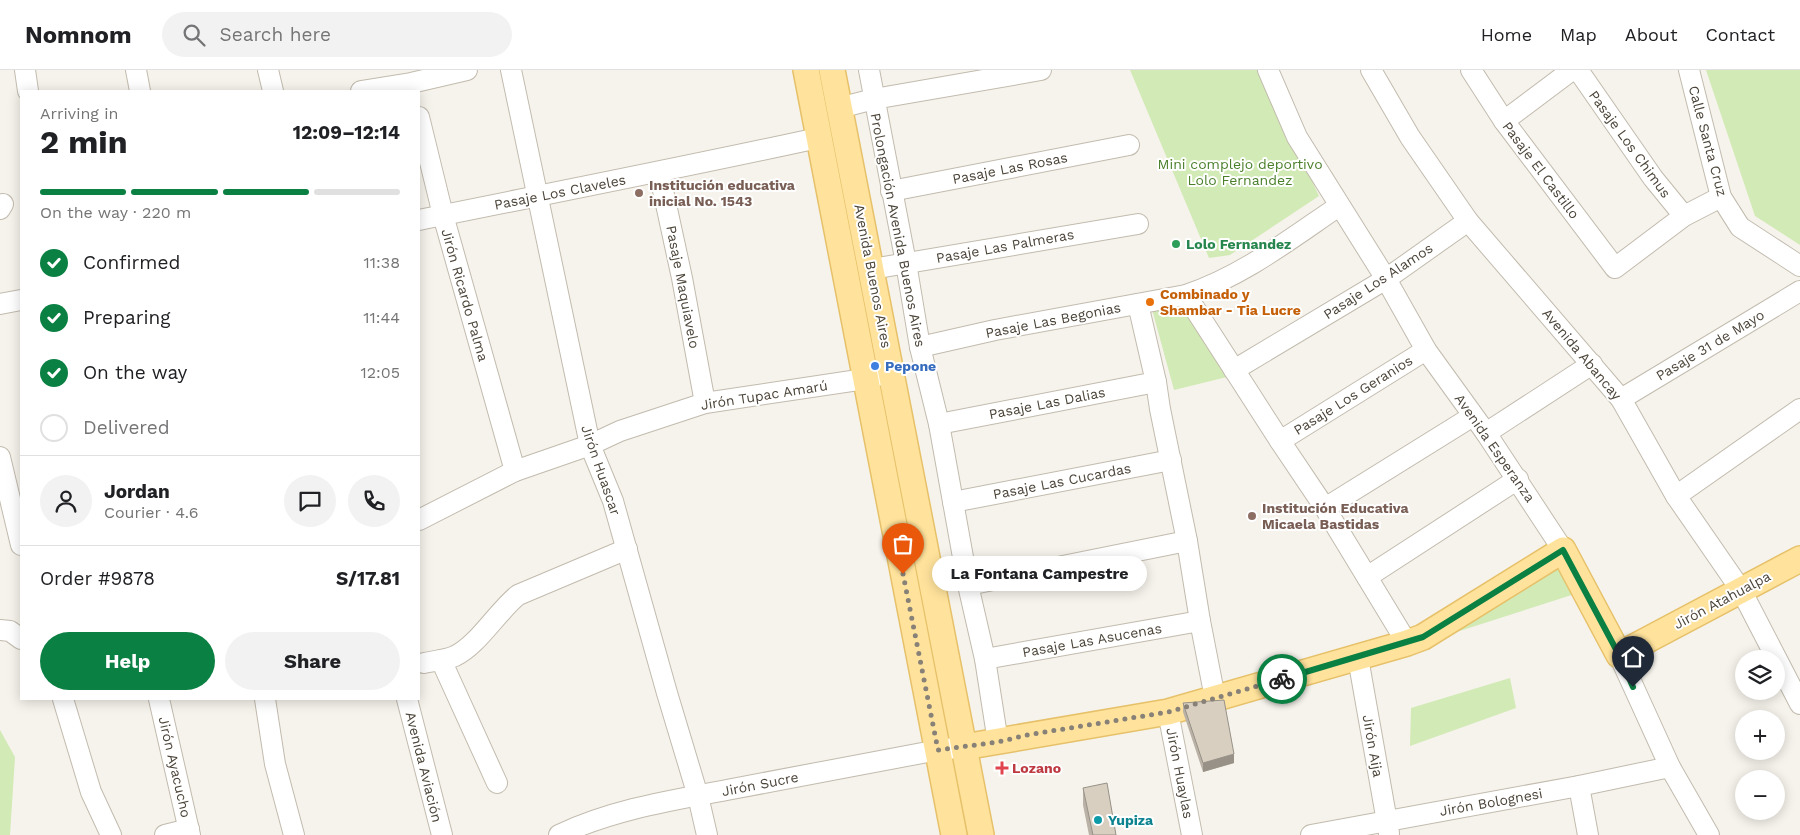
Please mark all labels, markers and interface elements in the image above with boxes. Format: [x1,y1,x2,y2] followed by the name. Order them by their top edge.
[162,12,512,57] search box
[25,21,132,49] text: Nomnom
[180,21,208,49] icon: search
[220,23,331,46] text: Search here
[1481,24,1532,45] text: Home
[1560,24,1597,45] text: Map
[1625,24,1677,45] text: About
[1705,24,1775,45] text: Contact
[1686,84,1730,198] street label: Calle Santa Cruz
[1586,87,1674,201] street label: Pasaje Los Chimus
[40,104,118,123] text: Arriving in
[867,111,929,349] street label: Prolongación Avenida Buenos Aires
[1499,118,1583,222] street label: Pasaje El Castillo
[293,121,400,144] text: 12:09–12:14
[40,123,128,161] text: 2 min
[951,149,1069,187] street label: Pasaje Las Rosas
[1157,156,1323,188] park label: Mini complejo deportivo Lolo Fernandez
[493,171,627,213] street label: Pasaje Los Claveles
[649,177,796,209] place label: Institución educativa inicial No. 1543
[633,187,645,199] marker: Institución educativa inicial No. 1543
[851,202,895,350] street label: Avenida Buenos Aires
[40,203,191,222] text: On the way · 220 m
[663,224,703,350] street label: Pasaje Maquiavelo
[935,226,1075,266] street label: Pasaje Las Palmeras
[438,227,492,363] street label: Jirón Ricardo Palma
[1186,236,1291,252] place label: Lolo Fernandez
[1170,238,1182,250] marker: Lolo Fernandez
[1320,240,1436,322] street label: Pasaje Los Alamos
[40,249,68,277] icon: check
[83,251,180,274] text: Confirmed
[364,253,400,272] text: 11:38
[1160,286,1301,318] place label: Combinado y Shambar - Tia Lucre
[1144,296,1156,308] marker: Combinado y Shambar - Tia Lucre
[984,299,1122,341] street label: Pasaje Las Begonias
[40,304,68,332] icon: check
[1539,305,1625,404] street label: Avenida Abancay
[83,306,170,329] text: Preparing
[1653,306,1767,384] street label: Pasaje 31 de Mayo
[363,308,400,327] text: 11:44
[1291,352,1415,438] street label: Pasaje Los Geranios
[885,358,936,374] place label: Pepone
[40,359,68,387] icon: check
[869,360,881,372] marker: Pepone
[83,361,187,384] text: On the way
[360,363,400,382] text: 12:05
[699,377,829,413] street label: Jirón Tupac Amarú
[987,384,1107,422] street label: Pasaje Las Dalias
[1452,391,1538,505] street label: Avenida Esperanza
[83,416,170,439] text: Delivered
[578,423,624,518] street label: Jirón Huascar
[992,460,1132,502] street label: Pasaje Las Cucardas
[40,475,92,527] button: person
[284,475,336,527] button: chat
[348,475,400,527] button: phone
[104,480,170,503] text: Jordan
[1262,500,1409,532] place label: Institución Educativa Micaela Bastidas
[104,503,199,522] text: Courier · 4.6
[1246,510,1258,522] marker: Institución Educativa Micaela Bastidas
[882,523,924,574] pin
[889,530,917,558] icon: bag
[933,556,1148,592] callout: La Fontana Campestre
[951,564,1128,583] text: La Fontana Campestre
[40,567,155,590] text: Order #9878
[336,567,400,590] text: S/17.81
[1671,568,1773,632] street label: Jirón Atahualpa
[1021,620,1163,660] street label: Pasaje Las Asucenas
[40,632,215,690] button: Help
[225,632,400,690] button: Share
[1612,636,1654,687] pin
[1619,643,1647,671] icon: home
[1735,650,1785,820] map controls
[1735,650,1785,700] button: layers
[1257,654,1307,704] courier
[1268,665,1296,693] icon: bike
[403,710,445,824] street label: Avenida Aviación
[1735,710,1785,760] button: +
[1360,714,1386,778] street label: Jirón Aija
[156,715,194,819] street label: Jirón Ayacucho
[1163,726,1197,820] street label: Jirón Huaylas
[1012,760,1061,776] place label: Lozano
[996,762,1008,774] marker: Lozano
[720,769,800,799] street label: Jirón Sucre
[1735,770,1785,820] button: −
[1438,785,1544,819] street label: Jirón Bolognesi
[1108,812,1154,828] place label: Yupiza
[1092,814,1104,826] marker: Yupiza

